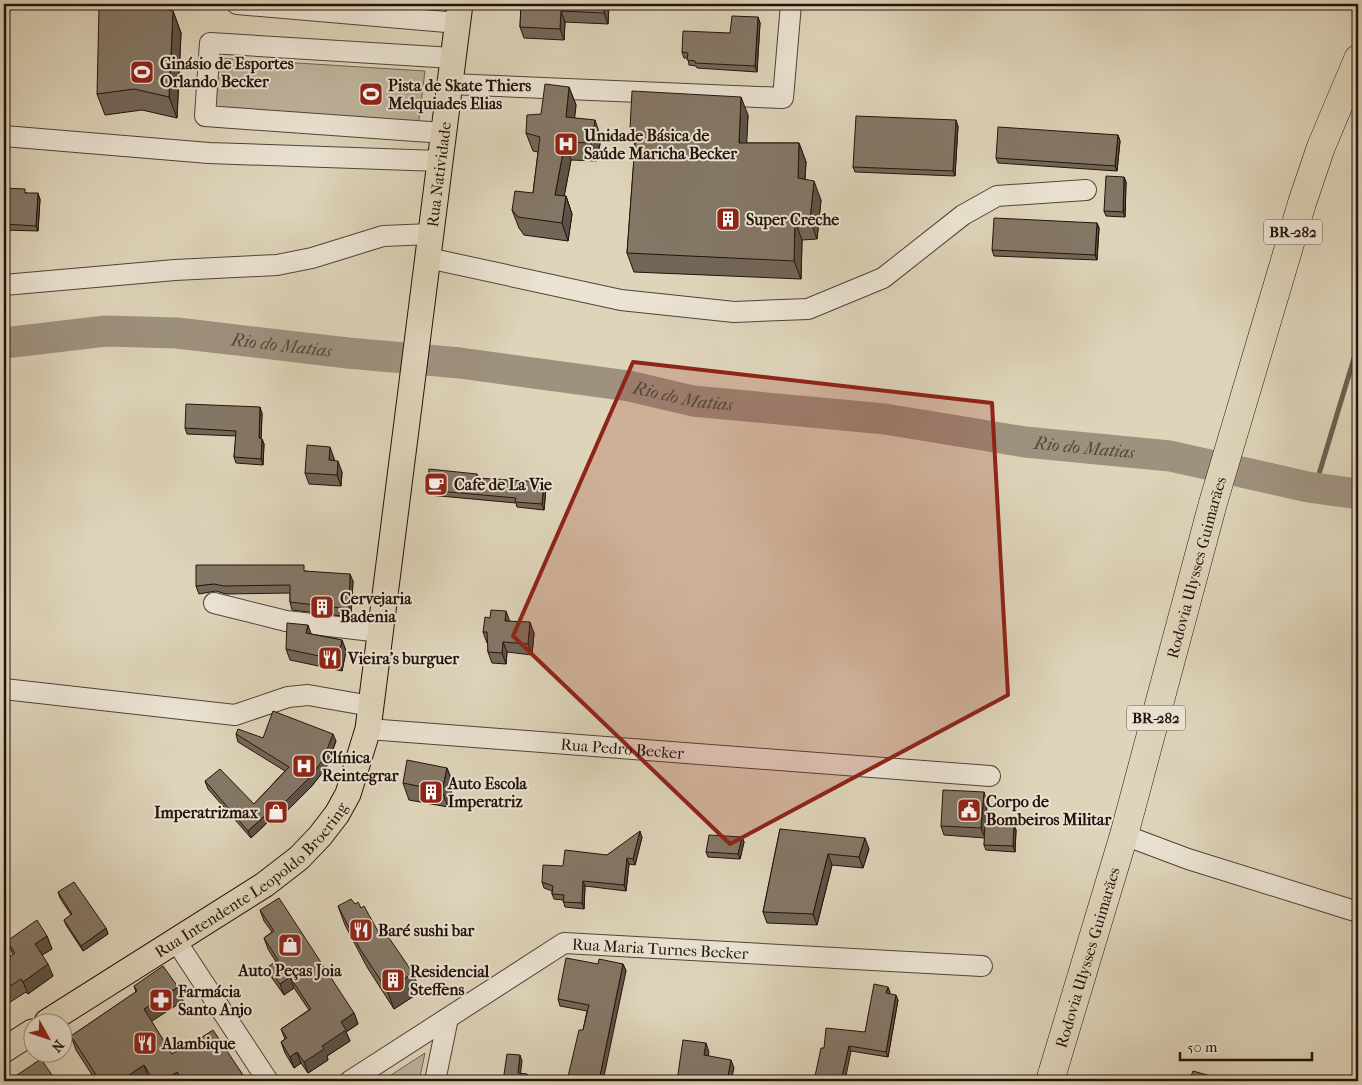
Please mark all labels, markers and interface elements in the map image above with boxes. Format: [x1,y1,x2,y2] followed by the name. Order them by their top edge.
[160,54,294,91] place label: Ginásio de Esportes Orlando Becker
[129,59,155,85] sports icon: Ginásio de Esportes Orlando Becker
[387,76,531,114] place label: Pista de Skate Thiers Melquiades Elias
[358,81,384,107] sports icon: Pista de Skate Thiers Melquiades Elias
[423,121,455,228] street label: Rua Natividade
[583,126,738,163] place label: Unidade Básica de Saúde Maricha Becker
[553,131,579,157] hospital icon: Unidade Básica de Saúde Maricha Becker
[715,206,741,232] building icon: Super Creche
[746,210,839,230] place label: Super Creche
[1264,220,1322,244] road number: BR-282
[229,329,333,362] water label: Rio do Matias
[630,377,734,416] water label: Rio do Matias
[1032,433,1136,464] water label: Rio do Matias
[423,471,449,497] cafe icon: Cafe de La Vie
[1163,474,1230,661] street label: Rodovia Ulysses Guimarães
[454,475,552,494] place label: Cafe de La Vie
[340,589,412,626] place label: Cervejaria Badenia
[309,594,335,620] building icon: Cervejaria Badenia
[317,645,343,671] restaurant icon: Vieira's burguer
[347,649,460,669] place label: Vieira's burguer
[1127,706,1185,730] road number: BR-282
[560,735,685,763] street label: Rua Pedro Becker
[322,748,400,786] place label: Clínica Reintegrar
[291,753,317,779] hospital icon: Clínica Reintegrar
[447,774,528,812] place label: Auto Escola Imperatriz
[418,779,444,805] building icon: Auto Escola Imperatriz
[986,792,1112,829] place label: Corpo de Bombeiros Militar
[956,797,982,823] public building icon: Corpo de Bombeiros Militar
[151,799,352,962] street label: Rua Intendente Leopoldo Broering
[263,799,289,825] shop icon: Imperatrizmax
[154,803,259,823] place label: Imperatrizmax
[1052,865,1124,1050] street label: Rodovia Ulysses Guimarães
[348,917,374,943] restaurant icon: Baré sushi bar
[378,921,476,940] place label: Baré sushi bar
[277,932,303,958] shop icon: Auto Peças Joia
[572,934,749,963] street label: Rua Maria Turnes Becker
[237,961,342,981] place label: Auto Peças Joia
[410,962,490,999] place label: Residencial Steffens
[380,967,406,993] building icon: Residencial Steffens
[177,982,252,1019] place label: Farmácia Santo Anjo
[148,987,174,1013] pharmacy icon: Farmácia Santo Anjo
[22,1012,72,1062] north arrow
[132,1030,158,1056] restaurant icon: Alambique
[1180,1030,1312,1062] scale bar
[161,1034,236,1054] place label: Alambique
[47,1037,68,1056] text: N
[1187,1038,1218,1056] text: 50 m

